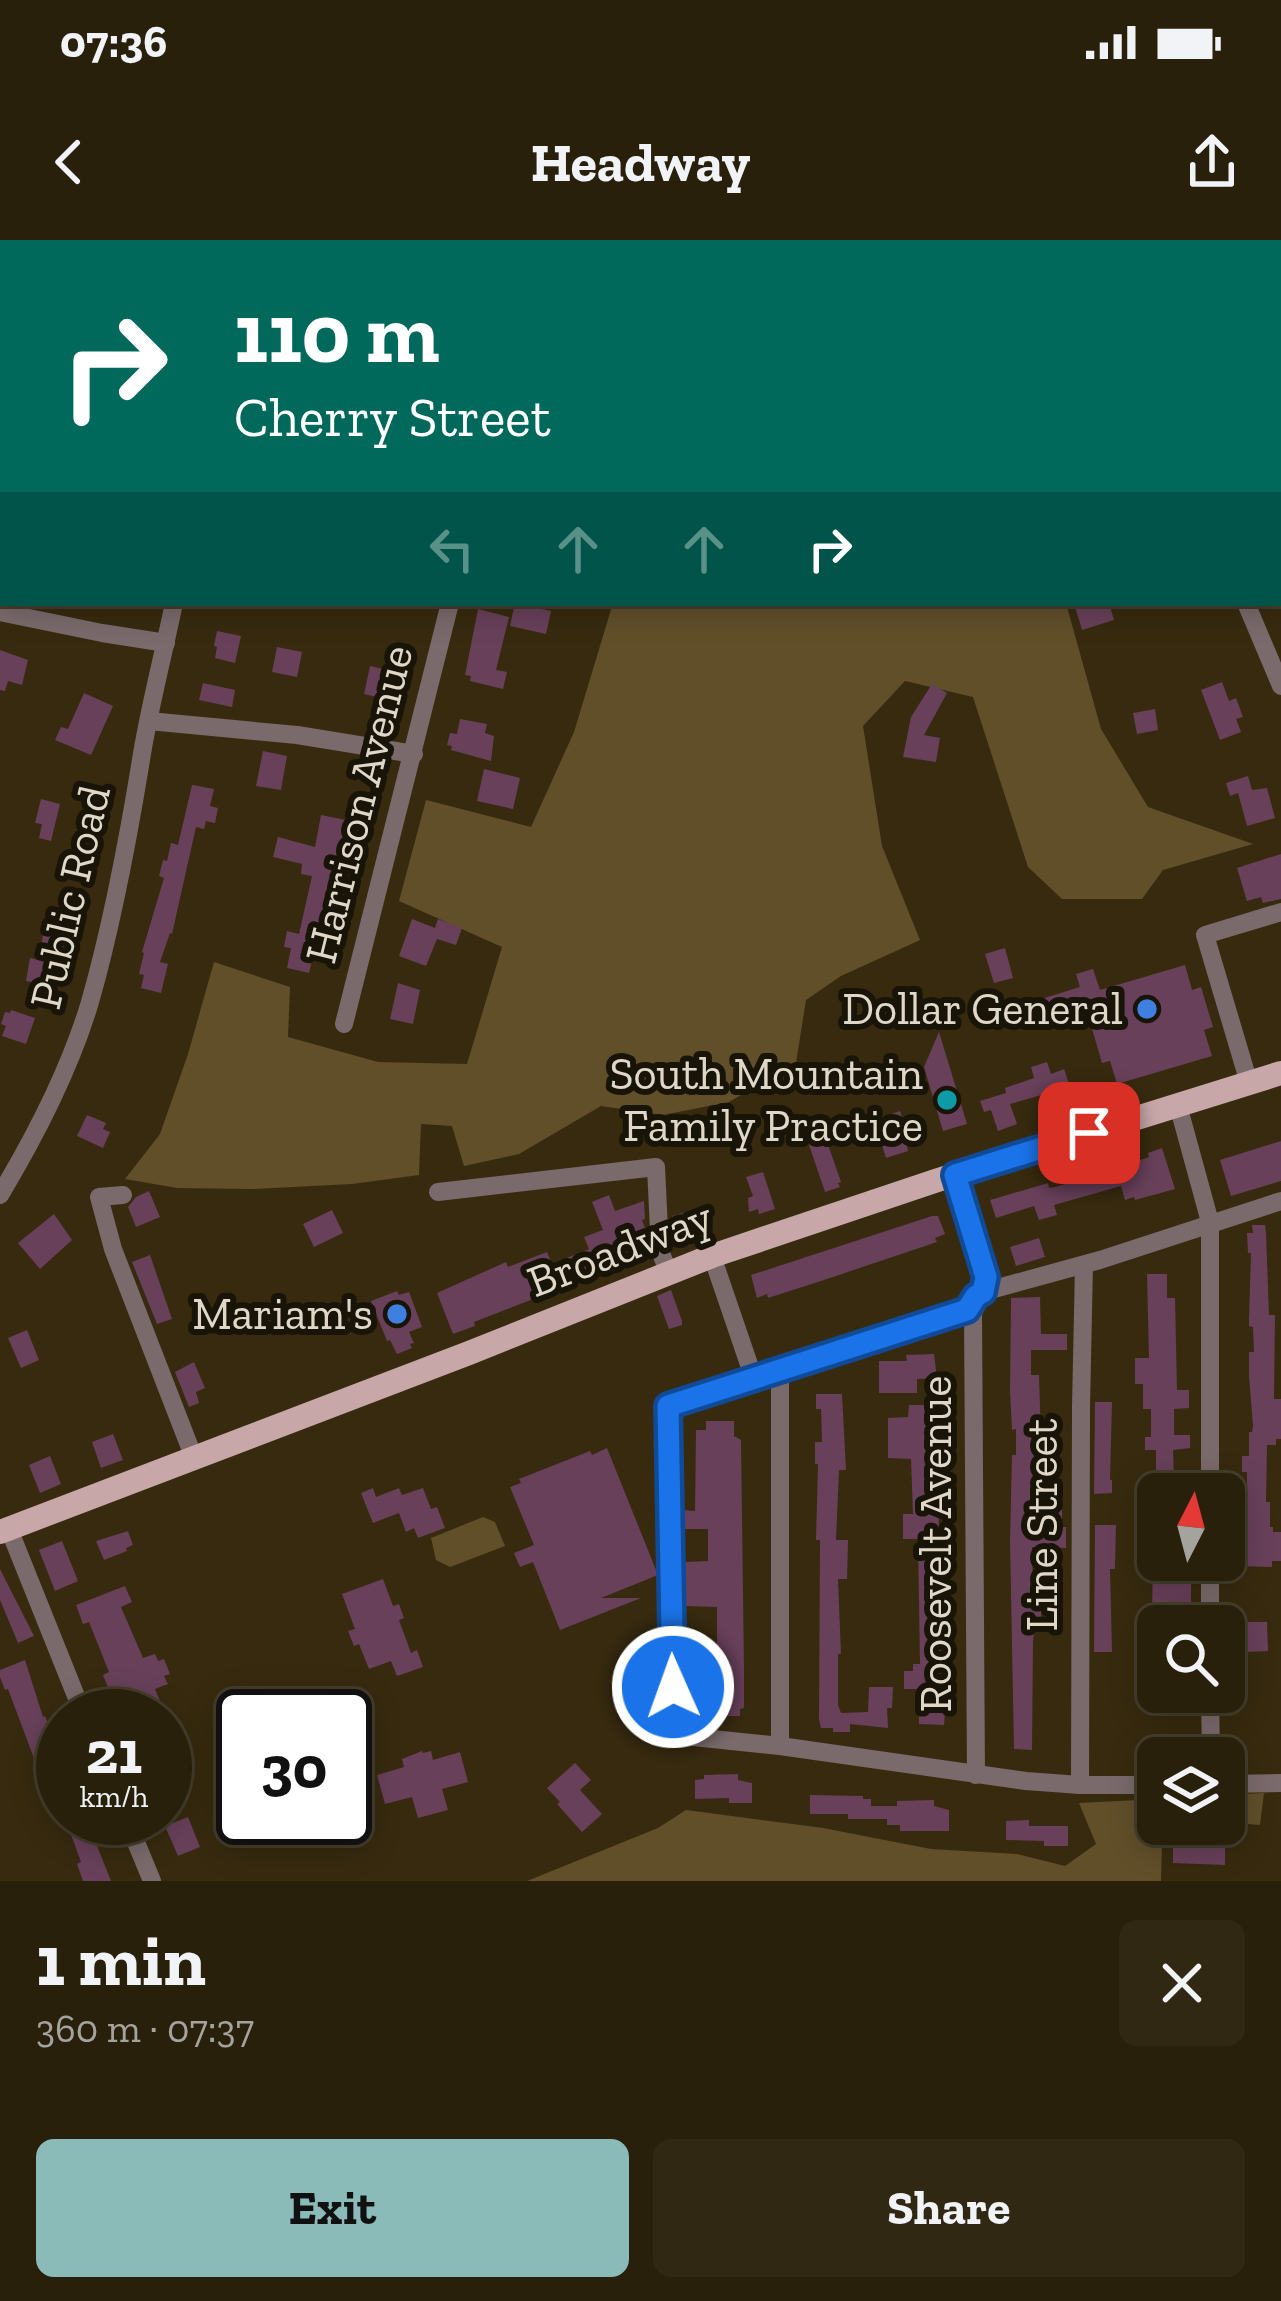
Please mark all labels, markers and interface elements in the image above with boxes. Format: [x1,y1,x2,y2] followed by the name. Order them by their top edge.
[60,15,167,69] text: 07:36
[36,129,102,195] icon: back
[1179,129,1245,195] icon: share
[531,130,750,195] text: Headway
[234,283,440,384] text: 110 m
[36,288,192,444] icon: right
[234,385,551,450] text: Cherry Street
[419,516,485,582] icon: left
[545,516,611,582] icon: ahead
[671,516,737,582] icon: ahead
[797,516,863,582] icon: right
[293,639,425,969] street label: Harrison Avenue
[18,780,122,1014] street label: Public Road
[842,982,1123,1036] place label: Dollar General
[1134,996,1160,1022] marker: Dollar General
[609,1047,923,1153] place label: South Mountain Family Practice
[1038,1082,1140,1184] pin
[934,1087,960,1113] marker: South Mountain Family Practice
[1056,1100,1122,1166] icon: arrive
[520,1189,720,1309] street label: Broadway
[192,1287,373,1341] place label: Mariam's
[384,1301,410,1327] marker: Mariam's
[909,1376,963,1712] street label: Roosevelt Avenue
[1015,1418,1069,1631] street label: Line Street
[1137,1473,1245,1581] north arrow
[1137,1473,1245,1845] map controls
[1137,1605,1245,1713] button: search
[610,1624,736,1750] position arrow
[216,1689,372,1845] speed limit sign: 30
[86,1716,142,1788] text: 21
[1137,1737,1245,1845] button: layers
[80,1779,148,1815] text: km/h
[36,1917,206,2003] text: 1 min
[1119,1920,1245,2046] button: close
[36,2005,254,2052] text: 360 m · 07:37
[36,2139,629,2277] button: Exit
[653,2139,1245,2277] button: Share

